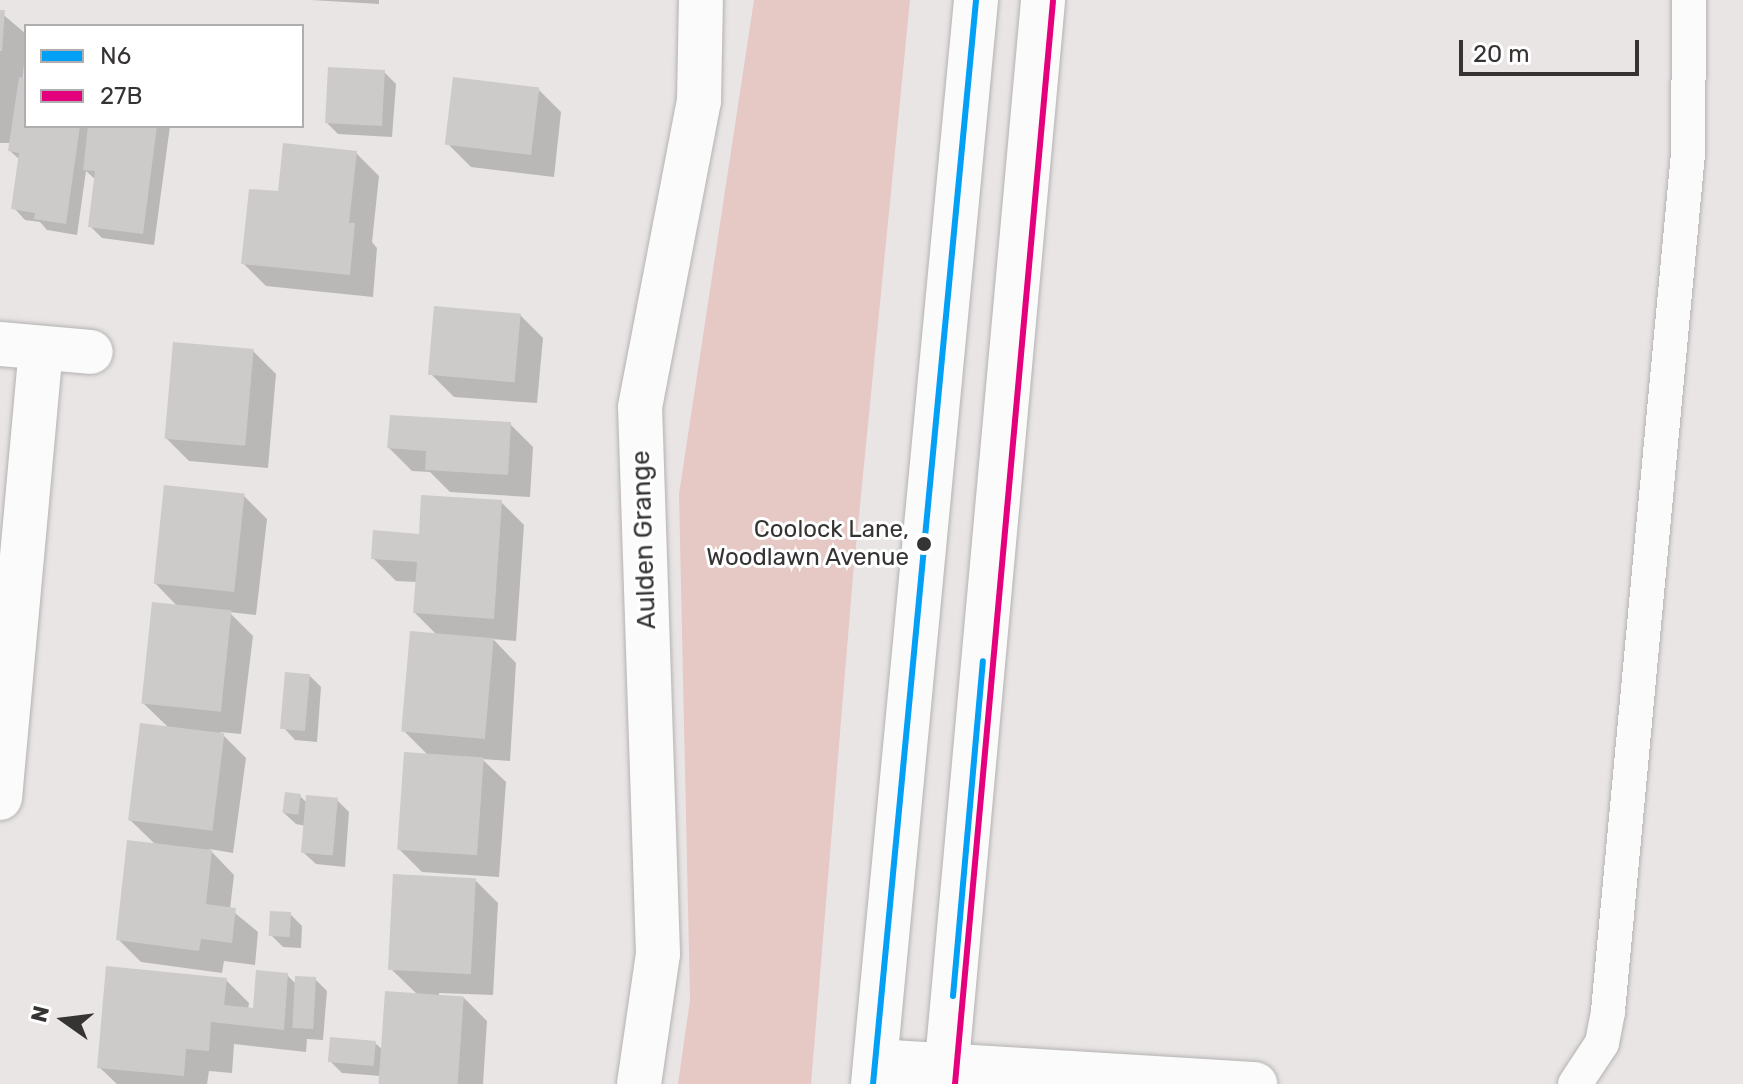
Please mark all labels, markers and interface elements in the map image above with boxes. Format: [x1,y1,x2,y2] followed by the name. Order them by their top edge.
[24,24,304,128] legend
[1463,24,1643,74] scale bar
[1473,40,1530,68] text: 20 m
[100,42,131,70] text: N6
[100,82,142,110] text: 27B
[625,450,663,630] street label: Aulden Grange
[706,516,909,572] place label: Coolock Lane, Woodlawn Avenue
[916,536,932,552] marker: Coolock Lane, Woodlawn Avenue
[24,980,104,1060] north arrow
[25,1003,55,1025] text: N

